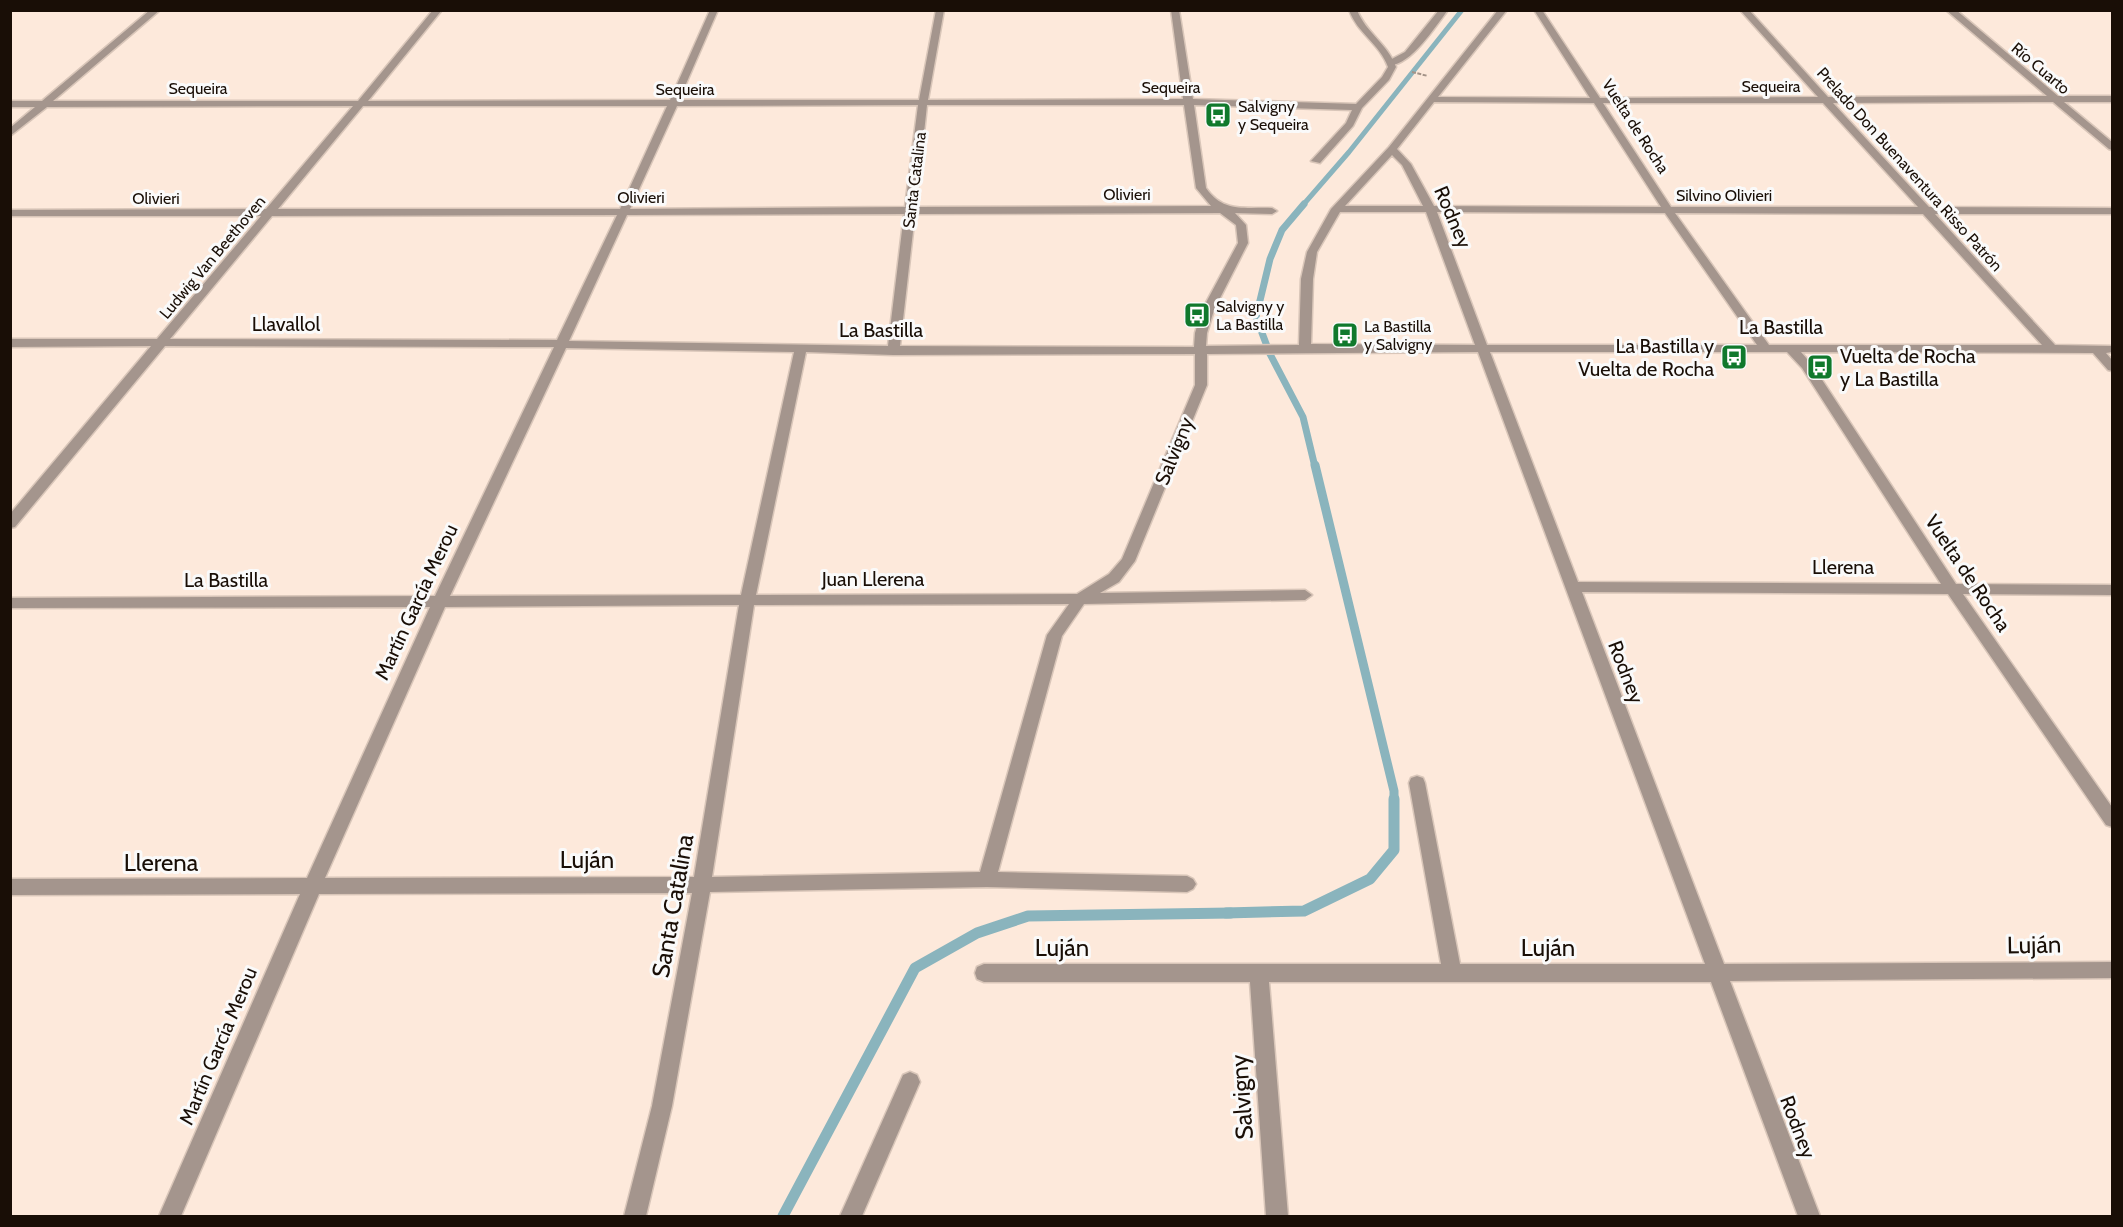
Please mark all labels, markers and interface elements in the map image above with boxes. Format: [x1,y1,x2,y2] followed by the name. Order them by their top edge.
[2008,39,2074,98] street label: Río Cuarto
[1813,63,2006,275] street label: Prelado Don Buenaventura Risso Patrón
[1598,76,1673,177] street label: Vuelta de Rocha
[1741,77,1801,96] street label: Sequeira
[1141,78,1201,97] street label: Sequeira
[168,79,228,98] street label: Sequeira
[655,80,715,99] street label: Sequeira
[1238,97,1309,134] place label: Salvigny y Sequeira
[1203,100,1233,130] bus stop icon: Salvigny y Sequeira
[899,131,930,229] street label: Santa Catalina
[1429,182,1477,252] street label: Rodney
[1103,185,1151,204] street label: Olivieri
[1676,186,1772,205] street label: Silvino Olivieri
[617,188,665,207] street label: Olivieri
[132,189,180,208] street label: Olivieri
[155,192,269,323] street label: Ludwig Van Beethoven
[1216,297,1284,334] place label: Salvigny y La Bastilla
[1182,300,1212,330] bus stop icon: Salvigny y La Bastilla
[252,312,320,336] street label: Llavallol
[1739,315,1823,339] street label: La Bastilla
[1364,317,1432,354] place label: La Bastilla y Salvigny
[839,318,923,342] street label: La Bastilla
[1330,320,1360,350] bus stop icon: La Bastilla y Salvigny
[1578,334,1714,381] place label: La Bastilla y Vuelta de Rocha
[1719,342,1749,372] bus stop icon: La Bastilla y Vuelta de Rocha
[1840,344,1976,391] place label: Vuelta de Rocha y La Bastilla
[1805,352,1835,382] bus stop icon: Vuelta de Rocha y La Bastilla
[1150,414,1198,488] street label: Salvigny
[1920,510,2016,636] street label: Vuelta de Rocha
[369,520,463,684] street label: Martín García Merou
[1812,555,1874,579] street label: Llerena
[821,567,925,591] street label: Juan Llerena
[184,568,268,592] street label: La Bastilla
[1603,637,1649,707] street label: Rodney
[646,831,699,980] street label: Santa Catalina
[560,845,614,874] street label: Luján
[124,848,199,877] street label: Llerena
[2007,930,2061,959] street label: Luján
[1035,933,1089,962] street label: Luján
[1521,933,1575,962] street label: Luján
[174,964,262,1128] street label: Martín García Merou
[1224,1054,1259,1140] street label: Salvigny
[1775,1092,1821,1162] street label: Rodney

